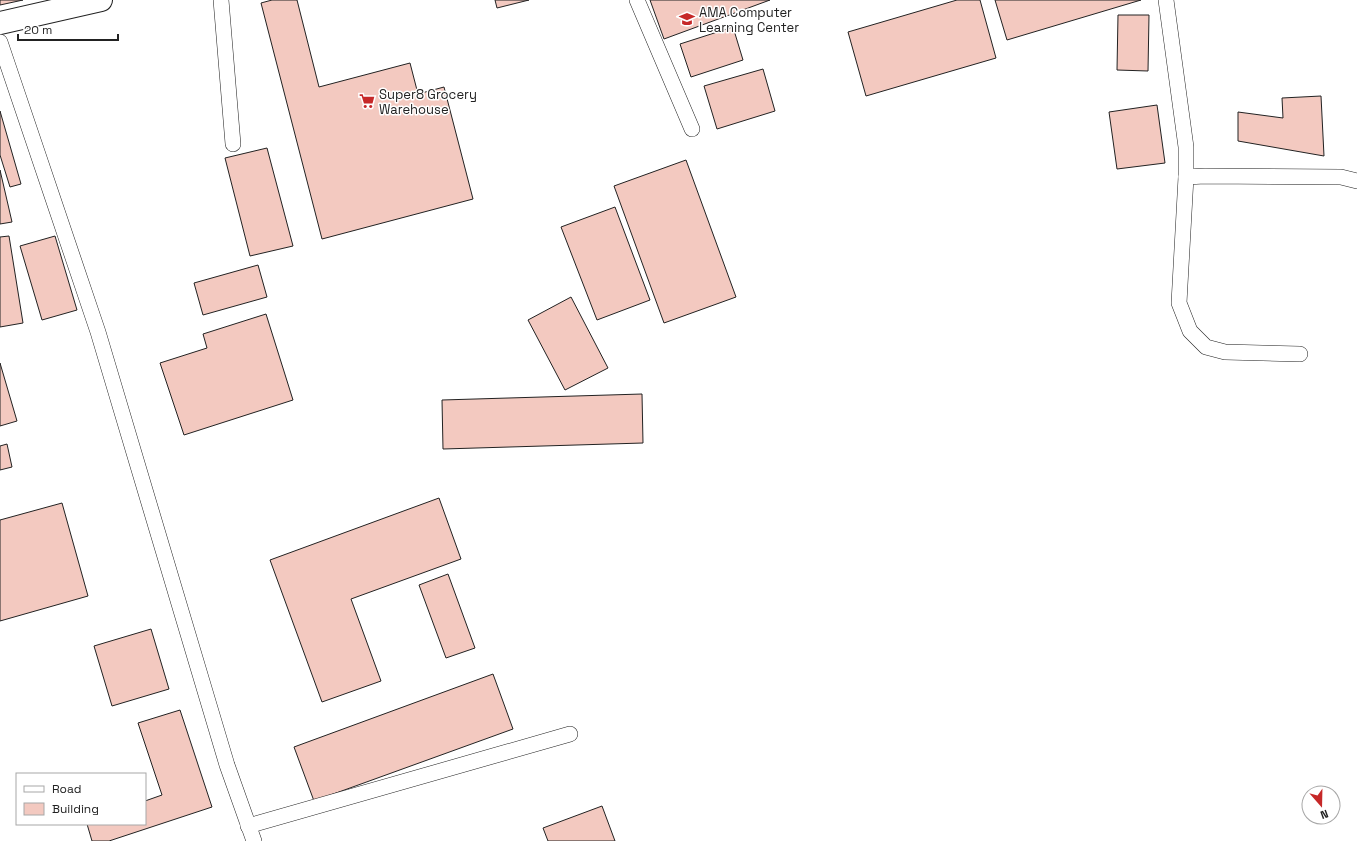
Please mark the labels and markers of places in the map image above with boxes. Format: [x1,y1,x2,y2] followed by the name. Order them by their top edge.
[699,4,799,36] place label: AMA Computer Learning Center
[678,10,696,28] school or university icon: AMA Computer Learning Center
[379,86,477,118] place label: Super8 Grocery Warehouse
[358,92,376,110] supermarket icon: Super8 Grocery Warehouse

